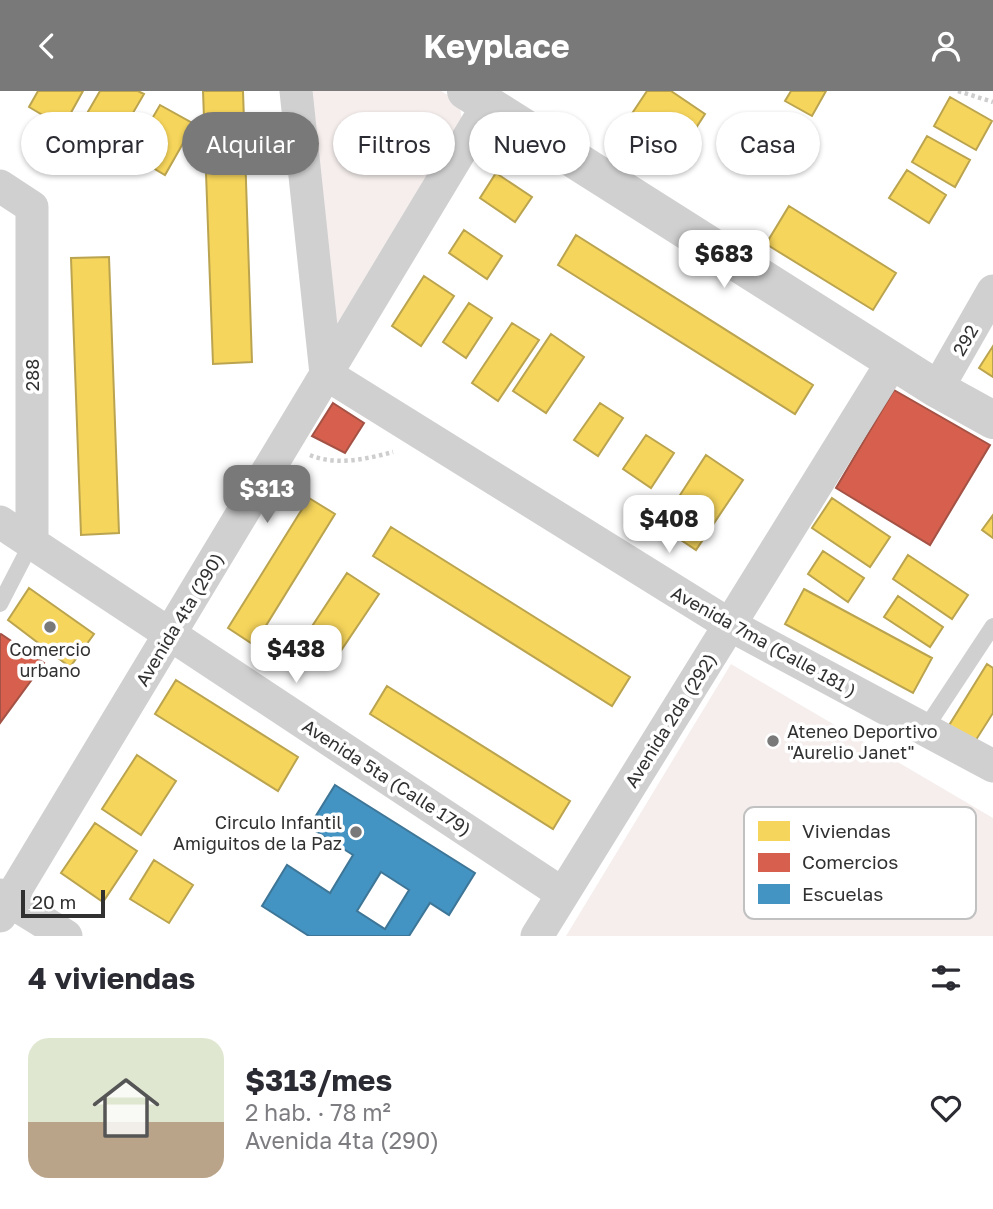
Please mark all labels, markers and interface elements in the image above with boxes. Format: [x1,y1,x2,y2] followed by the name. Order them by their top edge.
[28,27,66,65] icon: back
[423,27,570,65] text: Keyplace
[927,27,965,65] icon: person
[21,112,168,175] chip: Comprar
[182,112,319,175] chip: Alquilar
[333,112,455,175] chip: Filtros
[469,112,590,175] chip: Nuevo
[604,112,702,175] chip: Piso
[716,112,820,175] chip: Casa
[683,231,765,290] pin: $683
[695,239,753,267] text: $683
[948,321,982,359] street label: 292
[21,359,43,391] street label: 288
[226,465,308,525] pin: $313
[239,474,295,502] text: $313
[628,496,710,555] pin: $408
[639,504,699,532] text: $408
[130,548,228,690] street label: Avenida 4ta (290)
[668,581,860,701] street label: Avenida 7ma (Calle 181 )
[42,619,58,635] marker: Comercio urbano
[255,625,337,685] pin: $438
[267,634,325,662] text: $438
[9,638,91,681] place label: Comercio urbano
[620,649,720,791] street label: Avenida 2da (292)
[299,714,475,840] street label: Avenida 5ta (Calle 179)
[787,720,938,763] place label: Ateneo Deportivo "Aurelio Janet"
[765,733,781,749] marker: Ateneo Deportivo "Aurelio Janet"
[744,807,976,919] legend
[173,811,342,854] place label: Circulo Infantil Amiguitos de la Paz
[802,819,891,842] text: Viviendas
[348,824,364,840] marker: Circulo Infantil Amiguitos de la Paz
[802,850,898,873] text: Comercios
[802,882,883,905] text: Escuelas
[21,887,105,919] scale bar
[32,890,76,913] text: 20 m
[927,959,965,997] icon: filters
[28,960,195,996] text: 4 viviendas
[245,1062,392,1098] text: $313/mes
[84,1066,168,1150] icon: home
[927,1089,965,1127] icon: heart
[245,1098,391,1126] text: 2 hab. · 78 m²
[245,1126,439,1154] text: Avenida 4ta (290)

